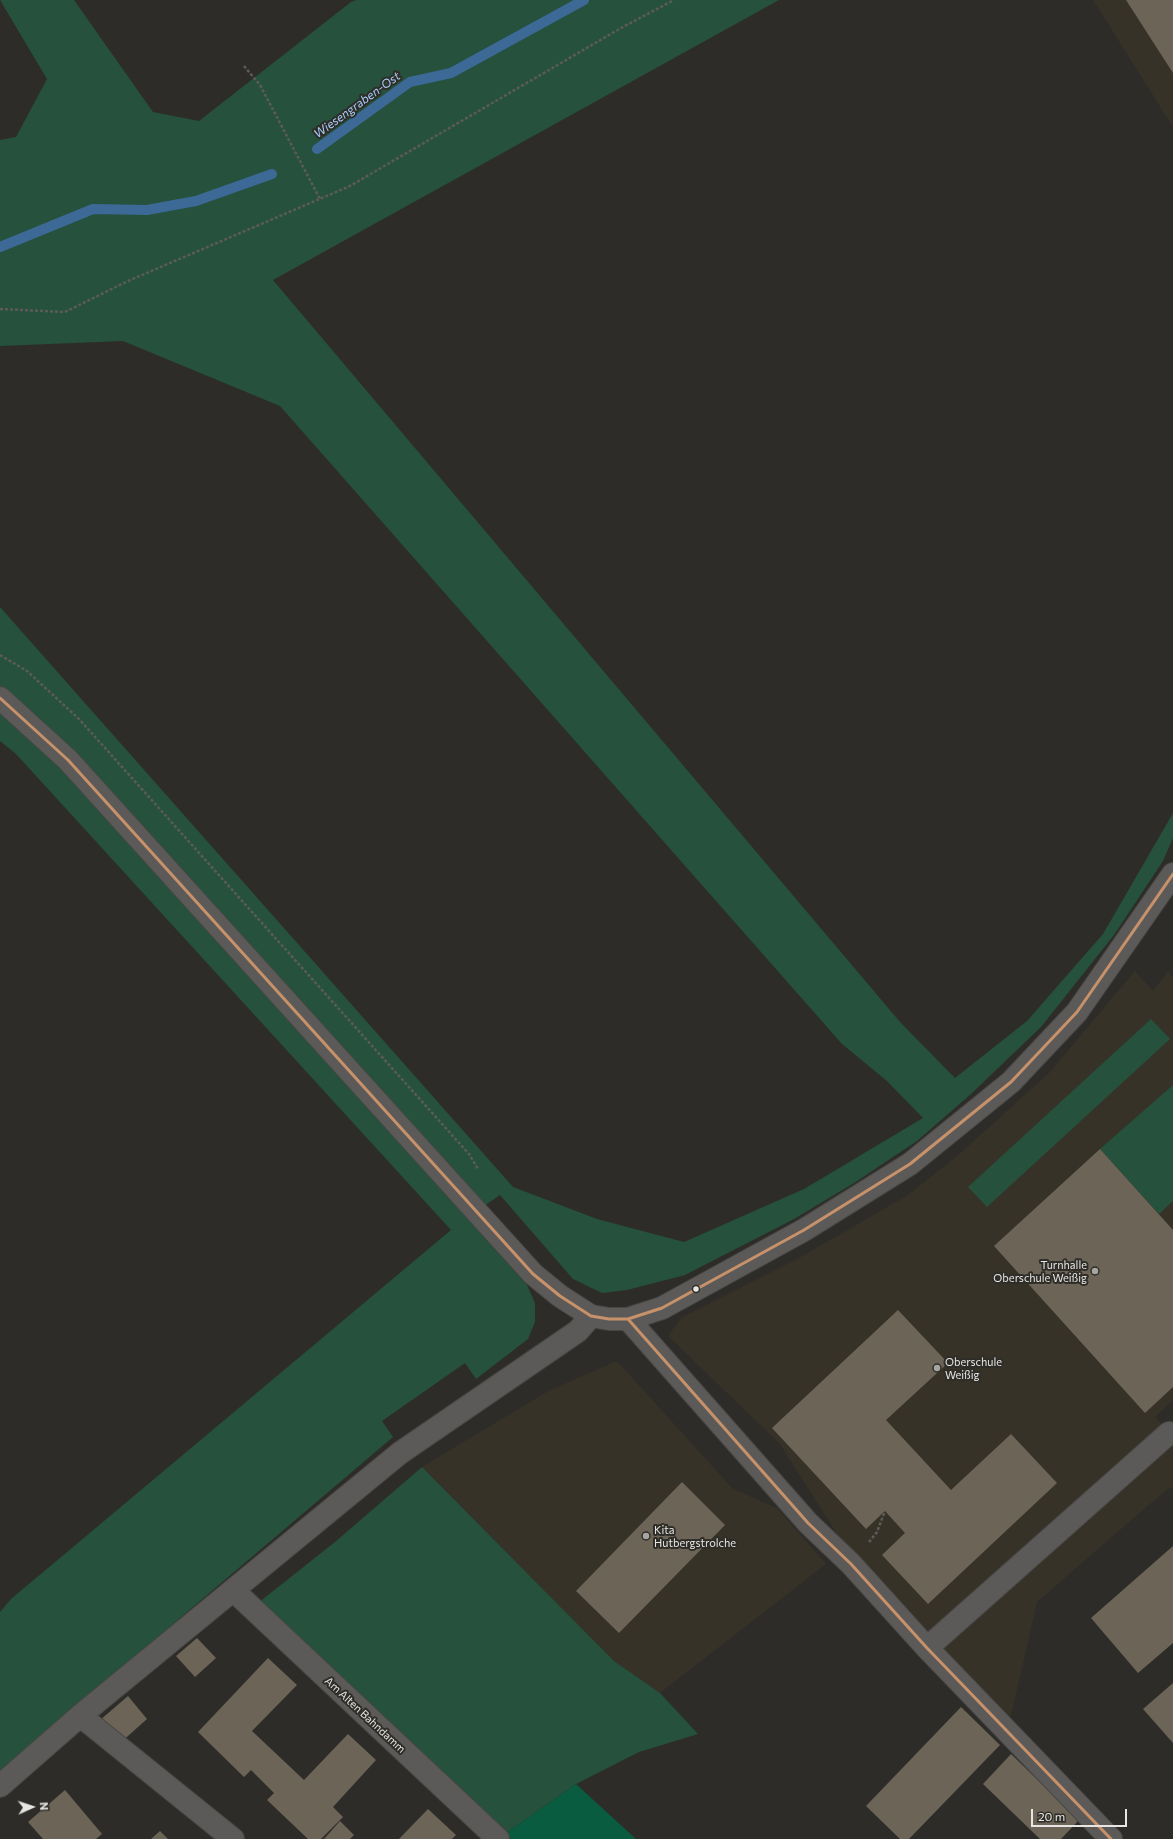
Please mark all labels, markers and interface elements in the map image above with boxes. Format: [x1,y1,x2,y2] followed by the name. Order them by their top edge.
[311,69,403,141] water label: Wiesengraben-Ost
[993,1258,1087,1284] place label: Turnhalle Oberschule Weißig
[1090,1266,1100,1276] marker: Turnhalle Oberschule Weißig
[691,1284,701,1294] unlabelled marker
[945,1355,1002,1381] place label: Oberschule Weißig
[932,1363,942,1373] marker: Oberschule Weißig
[654,1523,736,1549] place label: Kita Hutbergstrolche
[641,1531,651,1541] marker: Kita Hutbergstrolche
[322,1674,408,1756] street label: Am Alten Bahndamm
[12,1787,52,1827] north arrow
[1033,1801,1129,1827] scale bar
[38,1802,51,1811] text: N
[1038,1809,1065,1823] text: 20 m

